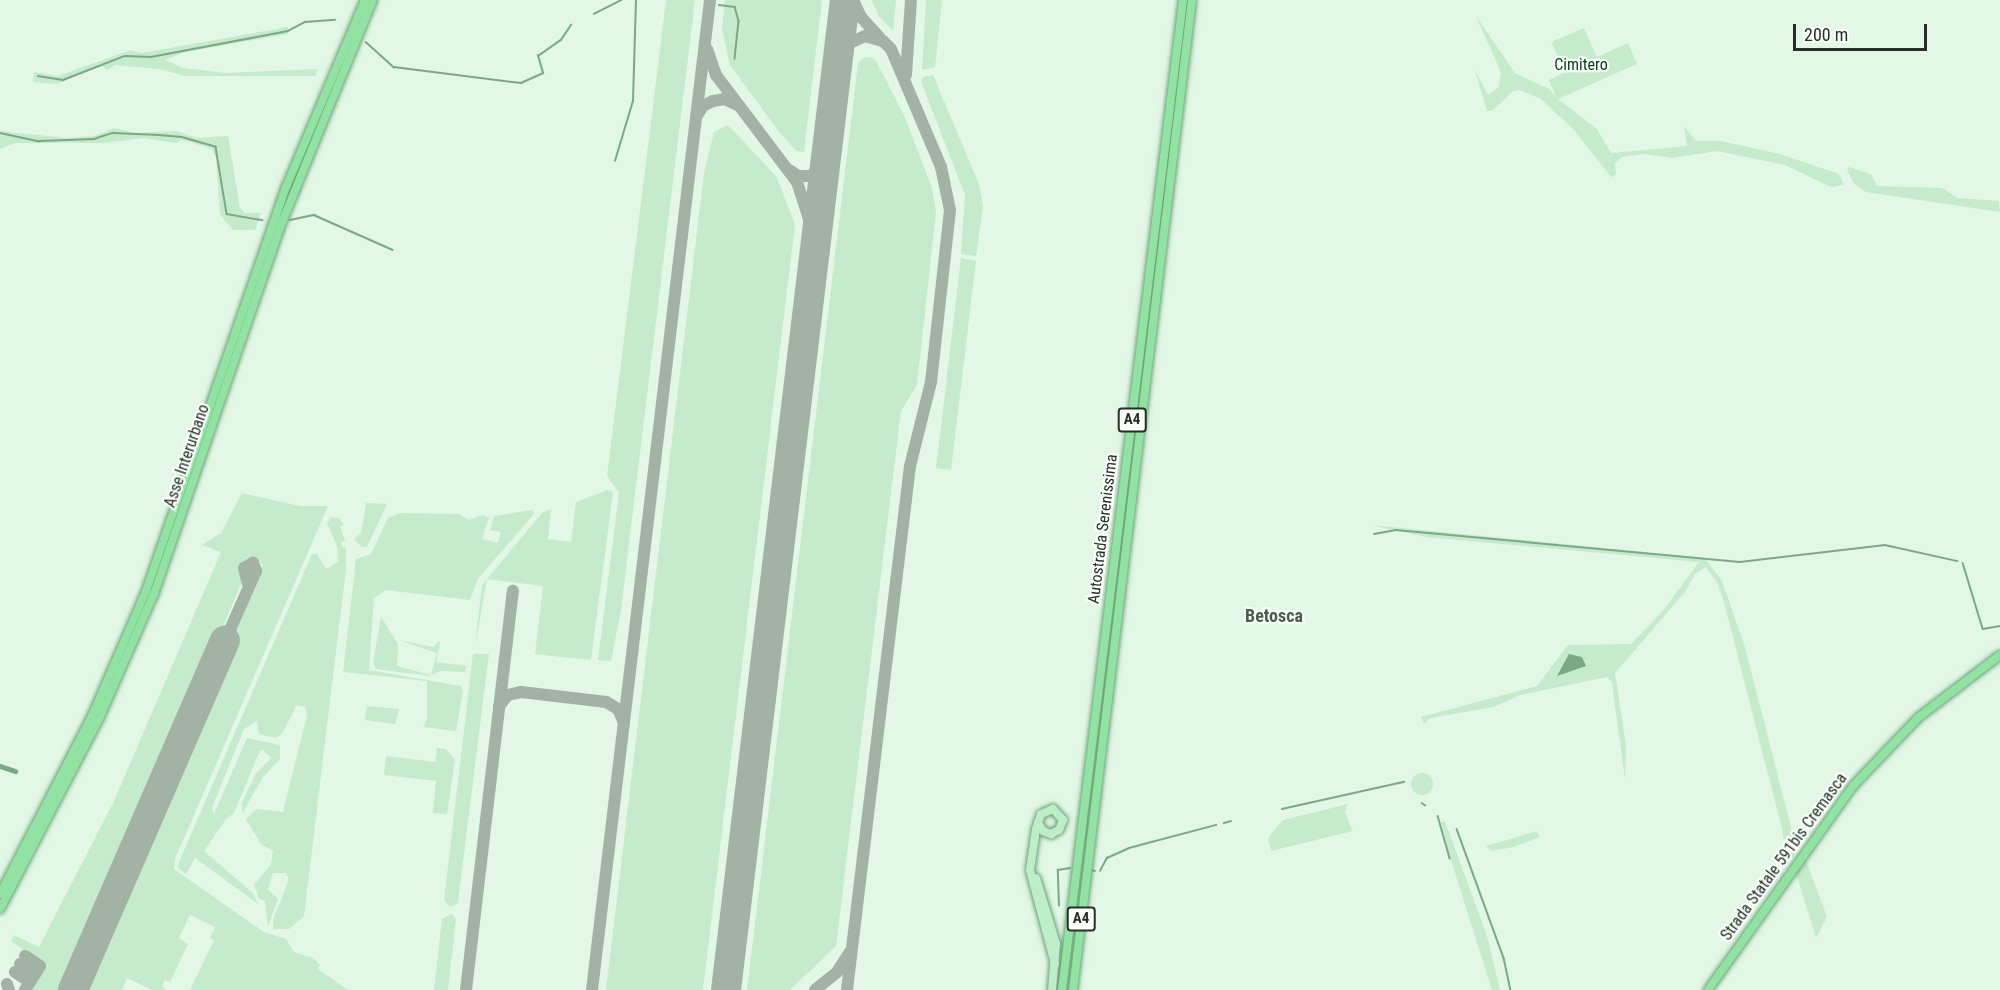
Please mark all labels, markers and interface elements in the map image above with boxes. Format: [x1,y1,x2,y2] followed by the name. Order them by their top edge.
[1796,12,1930,50] scale bar
[1804,24,1848,45] text: 200 m
[1554,55,1608,75] park label: Cimitero
[160,402,214,510] street label: Asse Interurbano
[1117,408,1147,432] road number: A4
[1084,453,1122,605] street label: Autostrada Serenissima
[1245,605,1303,627] district label: Betosca
[1717,770,1851,944] street label: Strada Statale 591bis Cremasca
[1066,907,1096,931] road number: A4

